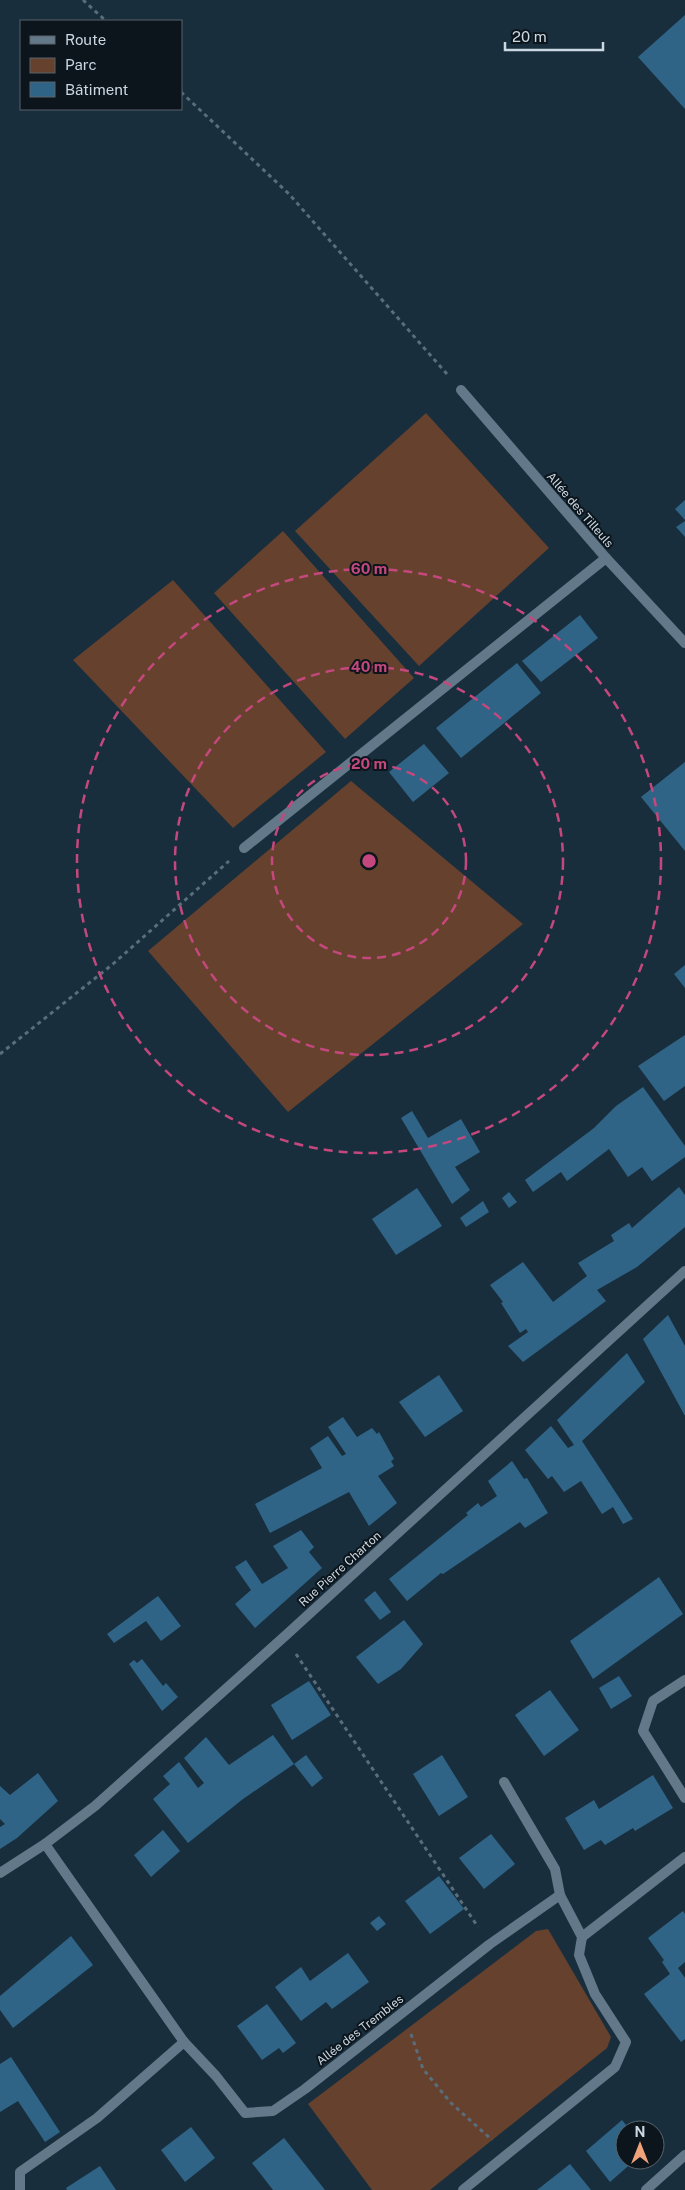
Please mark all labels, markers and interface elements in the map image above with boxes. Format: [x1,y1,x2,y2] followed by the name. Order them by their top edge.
[20,20,182,110] legend
[505,20,602,52] scale bar
[512,28,547,45] text: 20 m
[65,31,106,48] text: Route
[65,56,97,73] text: Parc
[65,81,128,98] text: Bâtiment
[544,470,616,550] street label: Allée des Tilleuls
[351,560,387,577] text: 60 m
[351,658,387,675] text: 40 m
[351,755,387,772] text: 20 m
[360,852,378,870] centre of rings
[296,1528,384,1609] street label: Rue Pierre Charton
[314,1992,406,2068] street label: Allée des Trembles
[615,2120,665,2170] north arrow
[635,2124,645,2140] text: N

